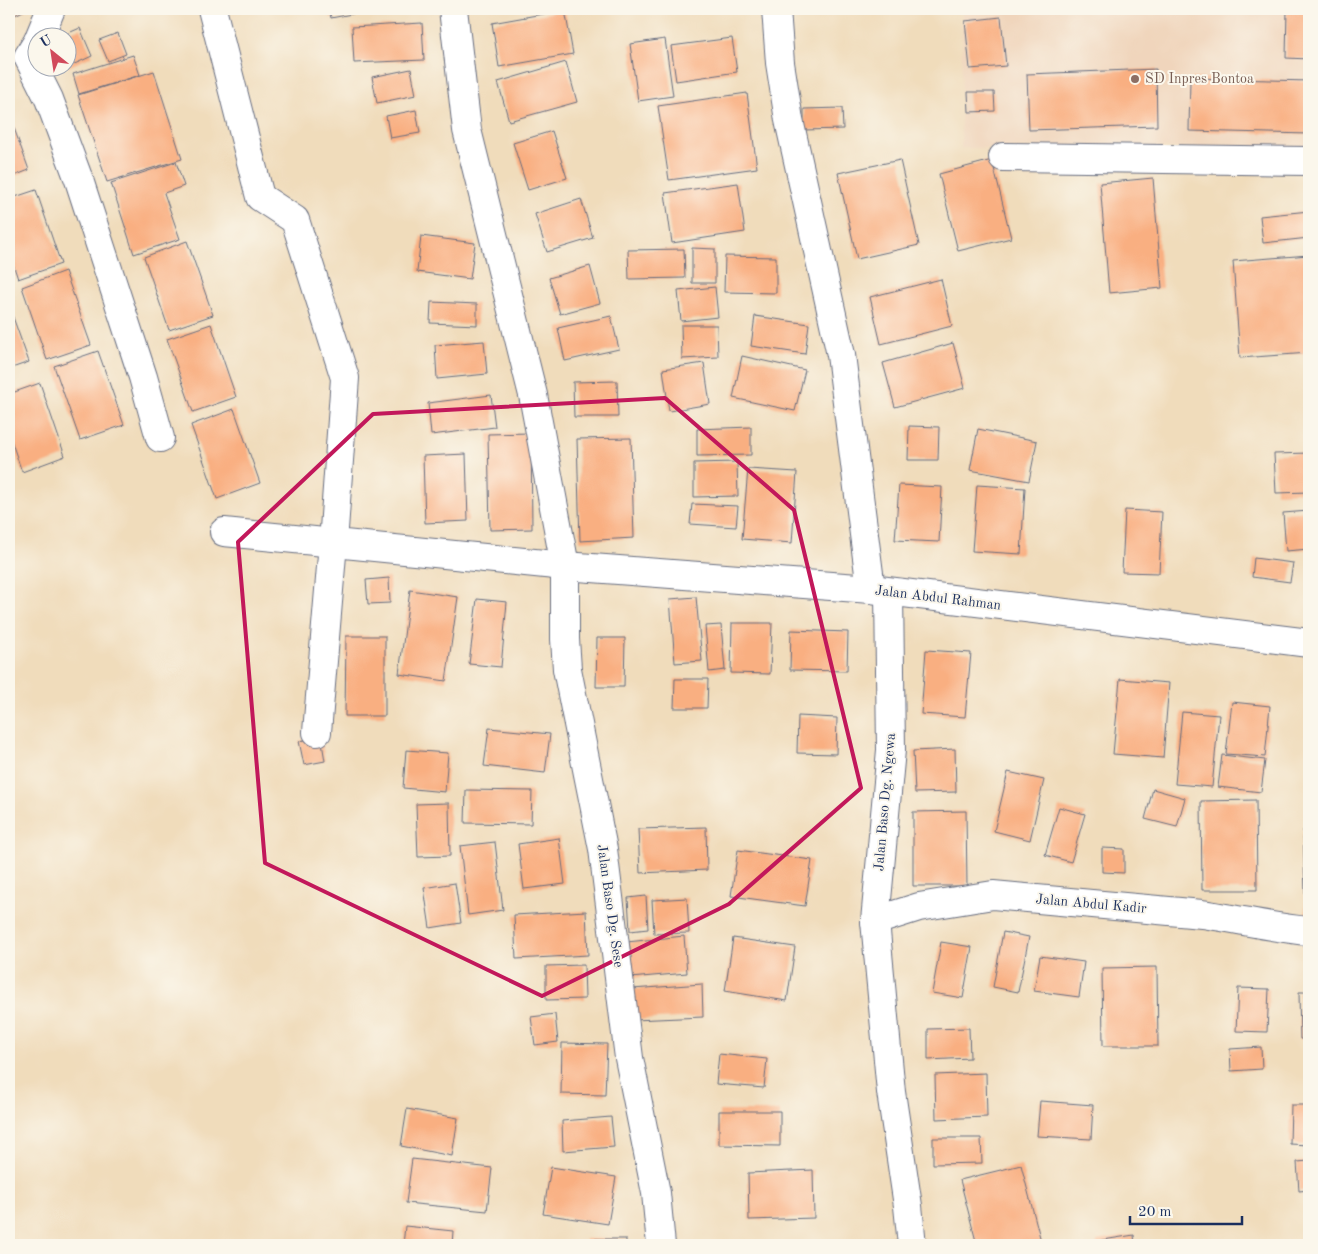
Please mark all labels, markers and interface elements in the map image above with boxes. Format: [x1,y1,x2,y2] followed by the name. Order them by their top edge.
[28,28,78,78] north arrow
[38,33,54,50] text: U
[1145,72,1254,86] place label: SD Inpres Bontoa
[1129,73,1141,85] marker: SD Inpres Bontoa
[874,583,1002,613] street label: Jalan Abdul Rahman
[872,732,898,872] street label: Jalan Baso Dg. Ngewa
[594,844,626,968] street label: Jalan Baso Dg. Sese
[1035,892,1147,916] street label: Jalan Abdul Kadir
[1130,1194,1243,1226] scale bar
[1138,1205,1172,1220] text: 20 m

